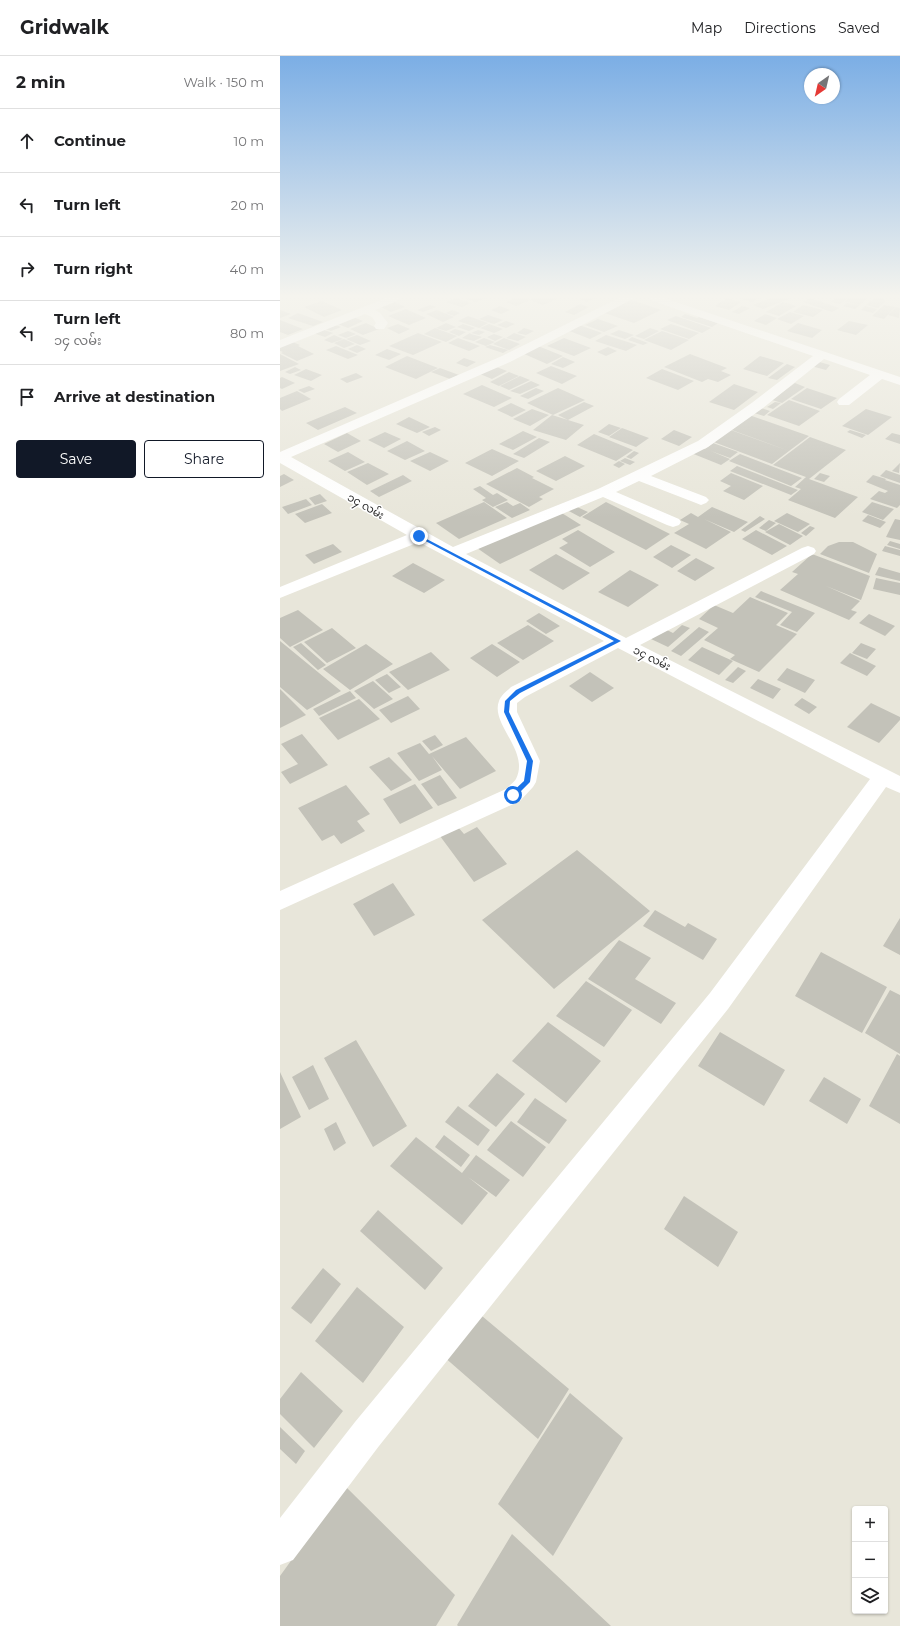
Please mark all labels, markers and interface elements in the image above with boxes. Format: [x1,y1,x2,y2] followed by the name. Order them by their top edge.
[20,16,109,39] text: Gridwalk
[691,19,722,37] text: Map
[744,19,816,37] text: Directions
[838,19,880,37] text: Saved
[804,68,840,104] north arrow
[16,72,66,92] text: 2 min
[183,74,264,90] text: Walk · 150 m
[16,130,38,152] icon: ahead
[54,131,126,150] text: Continue
[234,133,264,149] text: 10 m
[16,194,38,216] icon: left
[54,195,121,214] text: Turn left
[231,197,264,213] text: 20 m
[16,258,38,280] icon: right
[54,259,133,278] text: Turn right
[230,261,264,277] text: 40 m
[54,309,121,328] text: Turn left
[16,322,38,344] icon: left
[230,325,264,341] text: 80 m
[54,332,101,348] text: ၁၄ လမ်း
[16,386,38,408] icon: arrive
[54,387,215,406] text: Arrive at destination
[16,440,136,478] button: Save
[144,440,264,478] button: Share
[344,490,387,524] street label: ၁၄ လမ်း
[410,527,428,545] route end
[630,643,673,675] street label: ၁၄ လမ်း
[504,786,522,804] route start
[852,1506,888,1614] map controls
[852,1506,888,1542] button: +
[852,1542,888,1578] button: −
[852,1578,888,1614] button: layers

